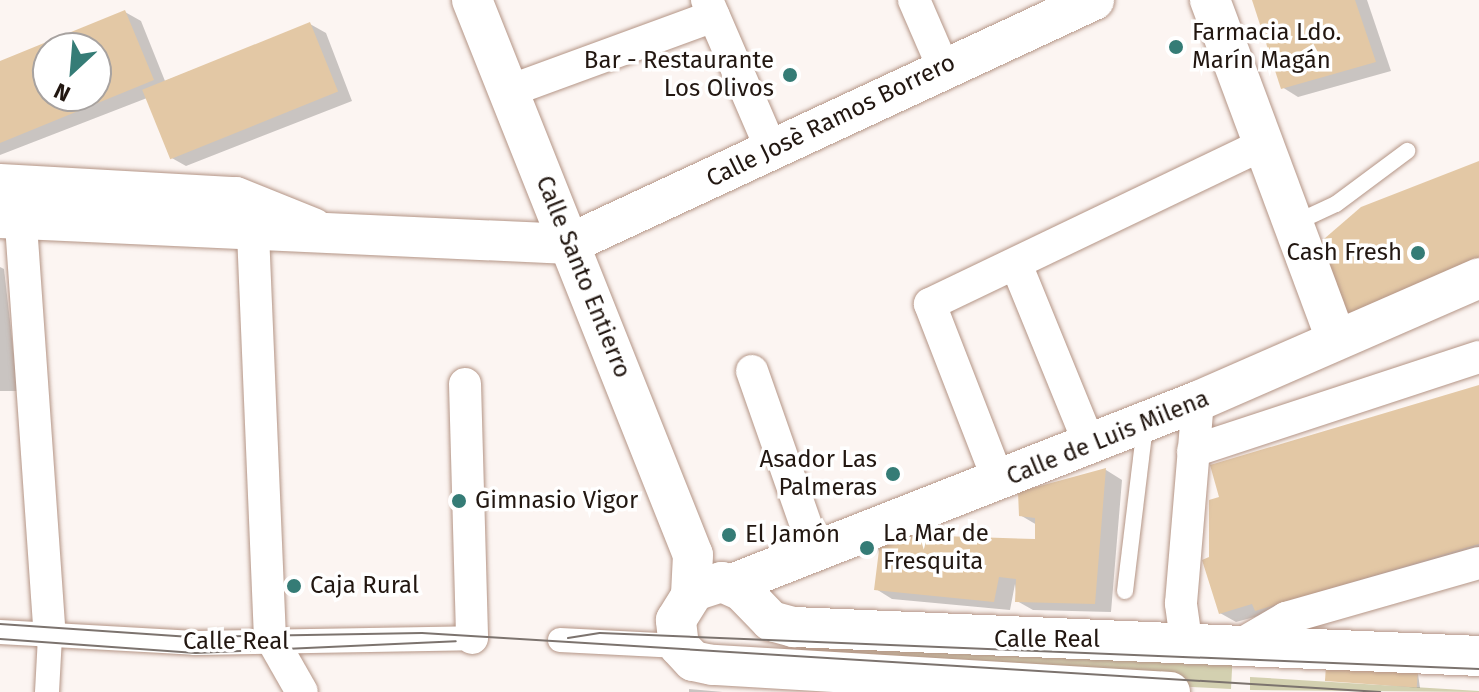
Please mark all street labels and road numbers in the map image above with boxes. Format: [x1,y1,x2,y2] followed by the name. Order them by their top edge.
[702,48,960,194] street label: Calle Josè Ramos Borrero
[529,172,637,382] street label: Calle Santo Entierro
[1003,384,1213,492] street label: Calle de Luis Milena
[994,626,1100,654] street label: Calle Real
[183,628,289,656] street label: Calle Real

